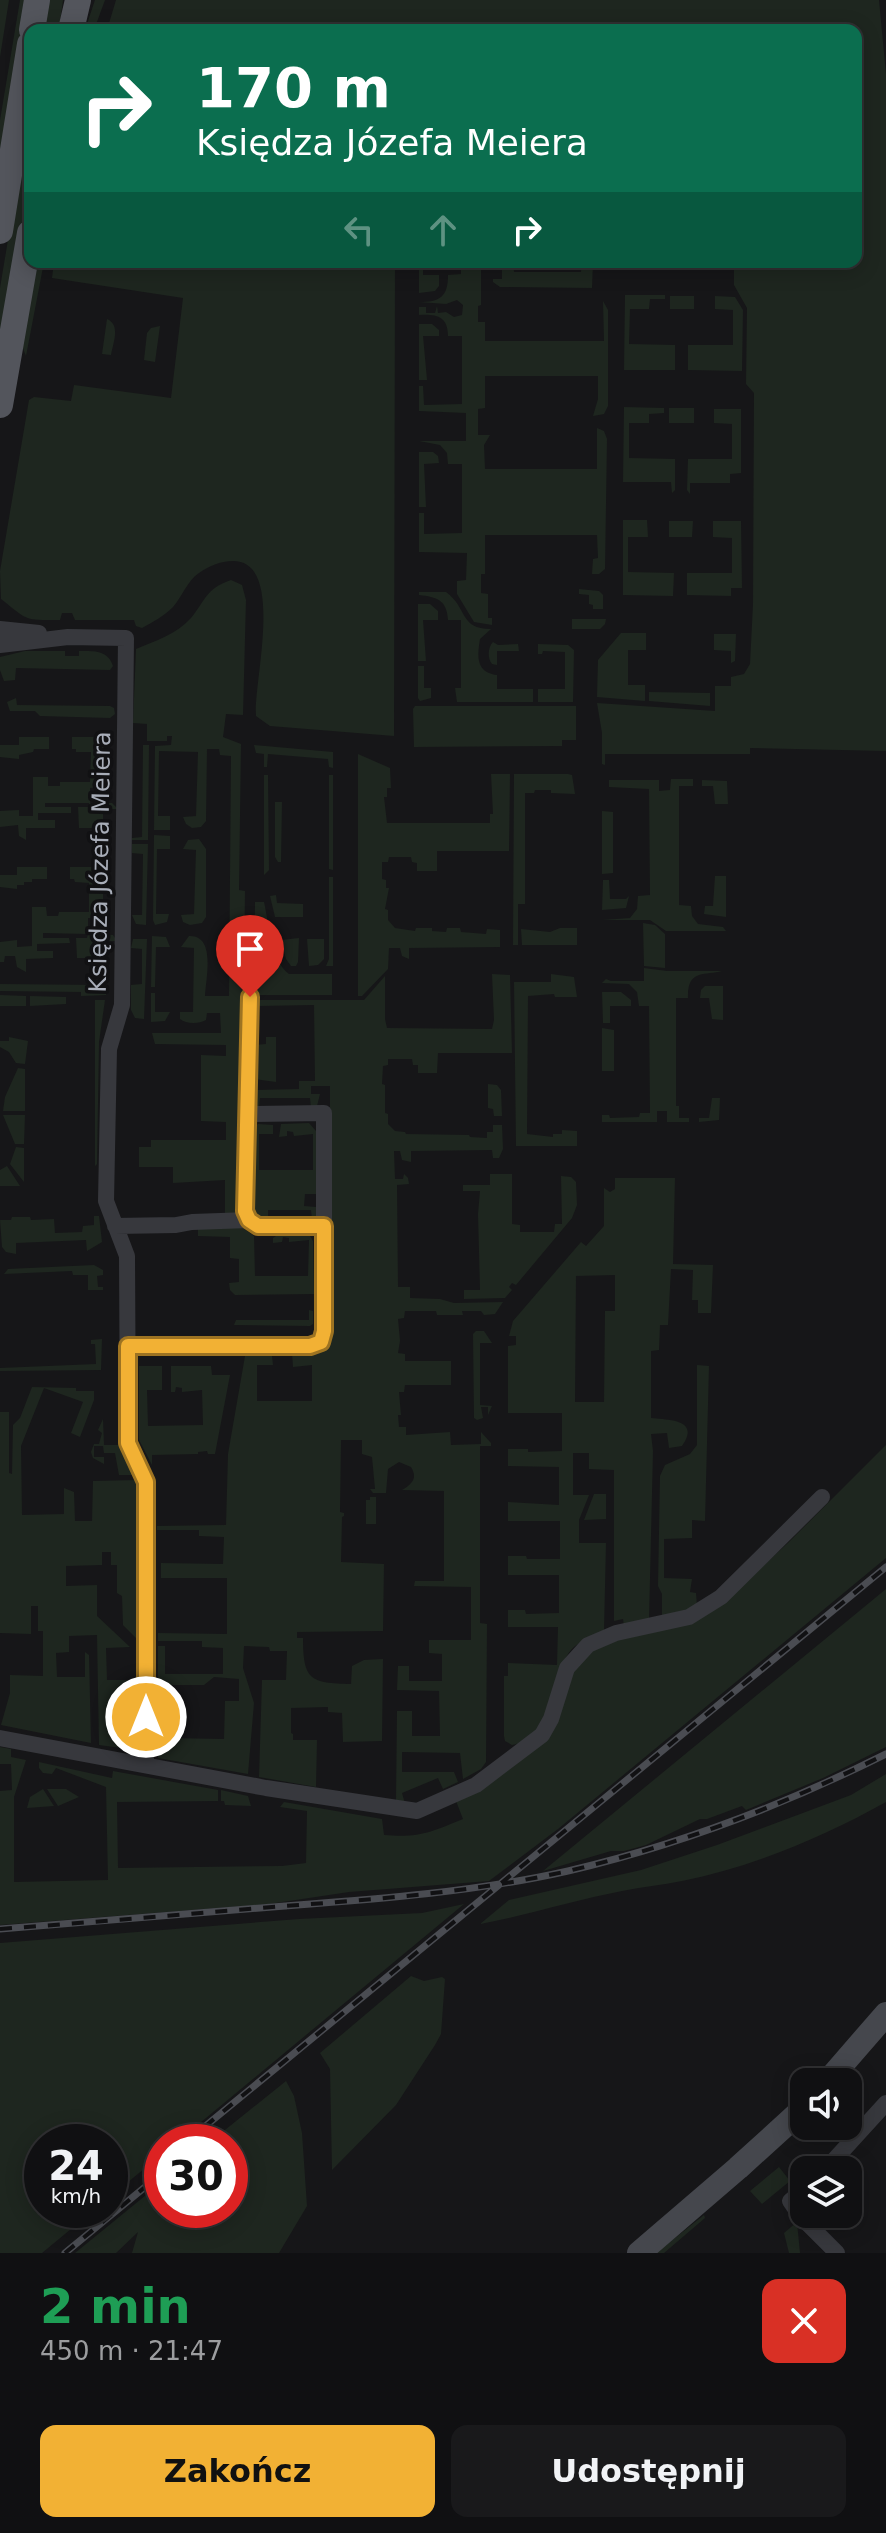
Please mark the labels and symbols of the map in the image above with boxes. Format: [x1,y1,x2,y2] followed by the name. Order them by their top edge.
[84,731,116,993] street label: Księdza Józefa Meiera
[216,915,284,997] pin
[104,1675,188,1759] position arrow
[144,2124,248,2228] speed limit sign: 30

